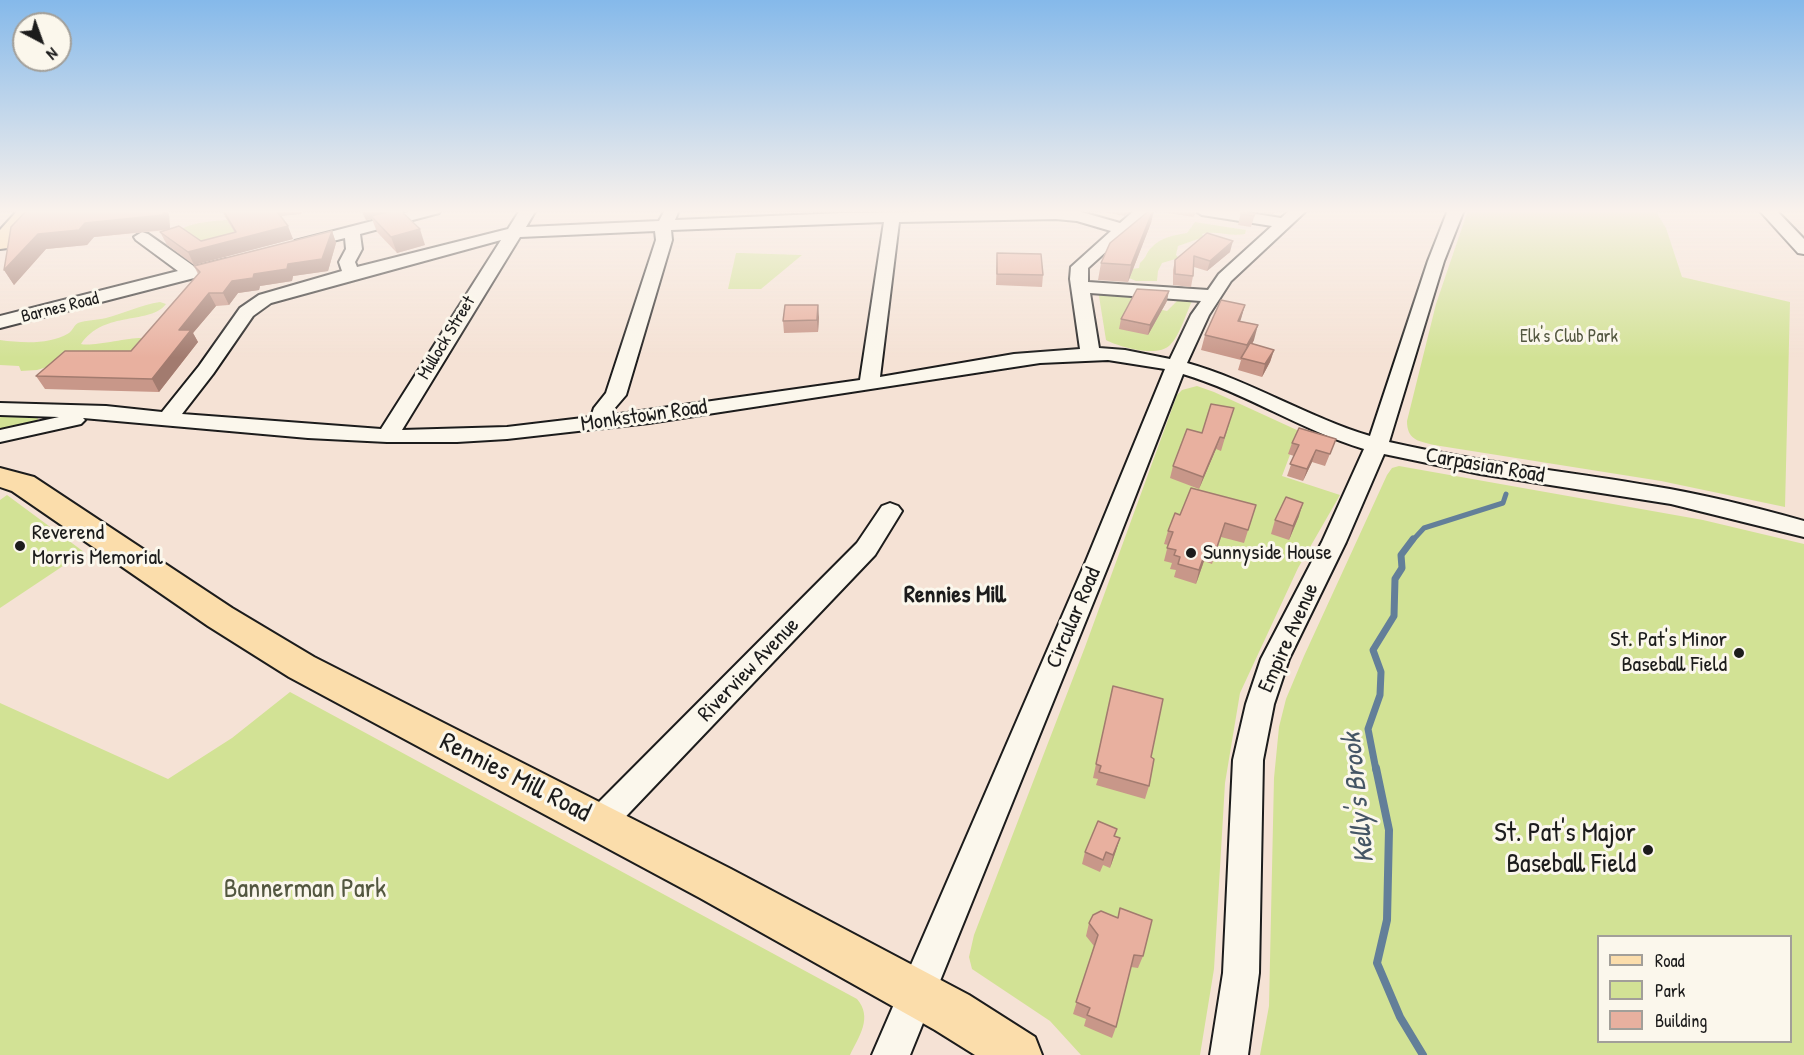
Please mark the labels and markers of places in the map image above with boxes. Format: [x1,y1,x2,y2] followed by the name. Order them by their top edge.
[32,520,163,572] place label: Reverend Morris Memorial
[13,539,27,553] marker: Reverend Morris Memorial
[1203,540,1332,566] place label: Sunnyside House
[1184,546,1198,560] marker: Sunnyside House
[1610,627,1727,678] place label: St. Pat's Minor Baseball Field
[1732,646,1746,660] marker: St. Pat's Minor Baseball Field
[1494,818,1636,881] place label: St. Pat's Major Baseball Field
[1641,843,1655,857] marker: St. Pat's Major Baseball Field

